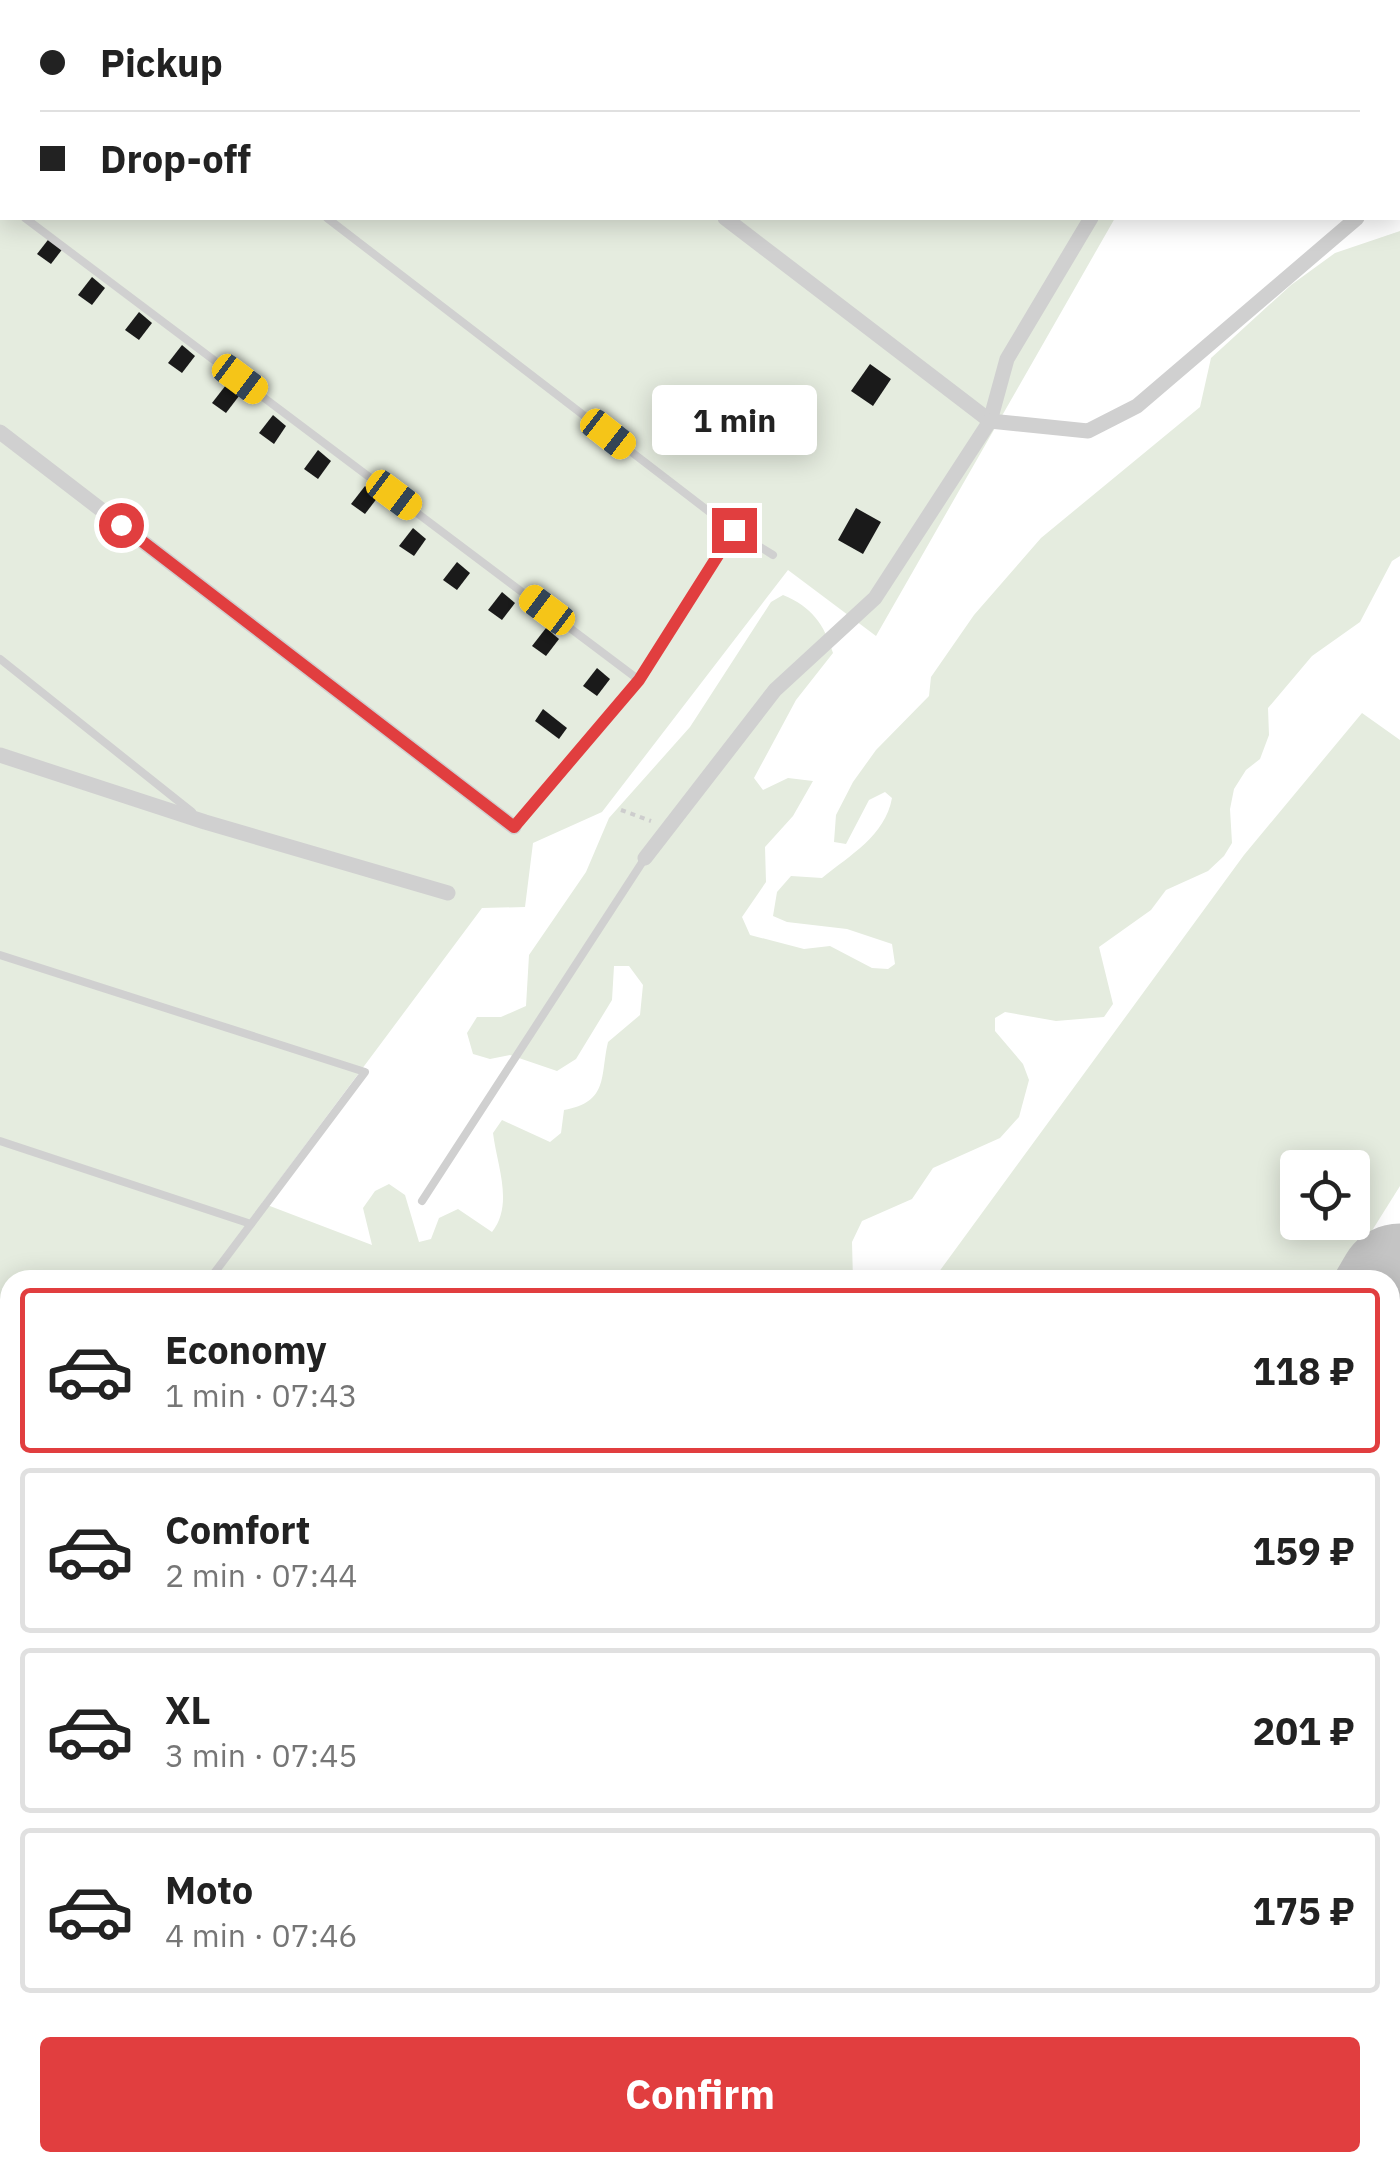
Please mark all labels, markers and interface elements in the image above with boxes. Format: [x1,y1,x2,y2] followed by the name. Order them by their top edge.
[100,38,223,87] text: Pickup
[100,134,251,183] text: Drop-off
[207,349,273,409] car
[652,385,816,455] callout: 1 min
[693,399,776,441] text: 1 min
[575,404,641,464] car
[361,465,427,525] car
[99,503,144,548] route start
[712,508,757,553] route end
[514,580,580,640] car
[1280,1150,1370,1240] map controls
[1280,1150,1370,1240] button: locate
[165,1325,327,1374] text: Economy
[45,1326,135,1416] icon: car
[1253,1346,1355,1395] text: 118 ₽
[165,1374,358,1416] text: 1 min · 07:43
[165,1505,310,1554] text: Comfort
[45,1506,135,1596] icon: car
[1253,1526,1355,1575] text: 159 ₽
[165,1554,358,1596] text: 2 min · 07:44
[165,1685,211,1734] text: XL
[45,1686,135,1776] icon: car
[1253,1706,1355,1755] text: 201 ₽
[165,1734,358,1776] text: 3 min · 07:45
[165,1865,253,1914] text: Moto
[45,1866,135,1956] icon: car
[1253,1886,1355,1935] text: 175 ₽
[165,1914,358,1956] text: 4 min · 07:46
[40,2037,1360,2152] button: Confirm

